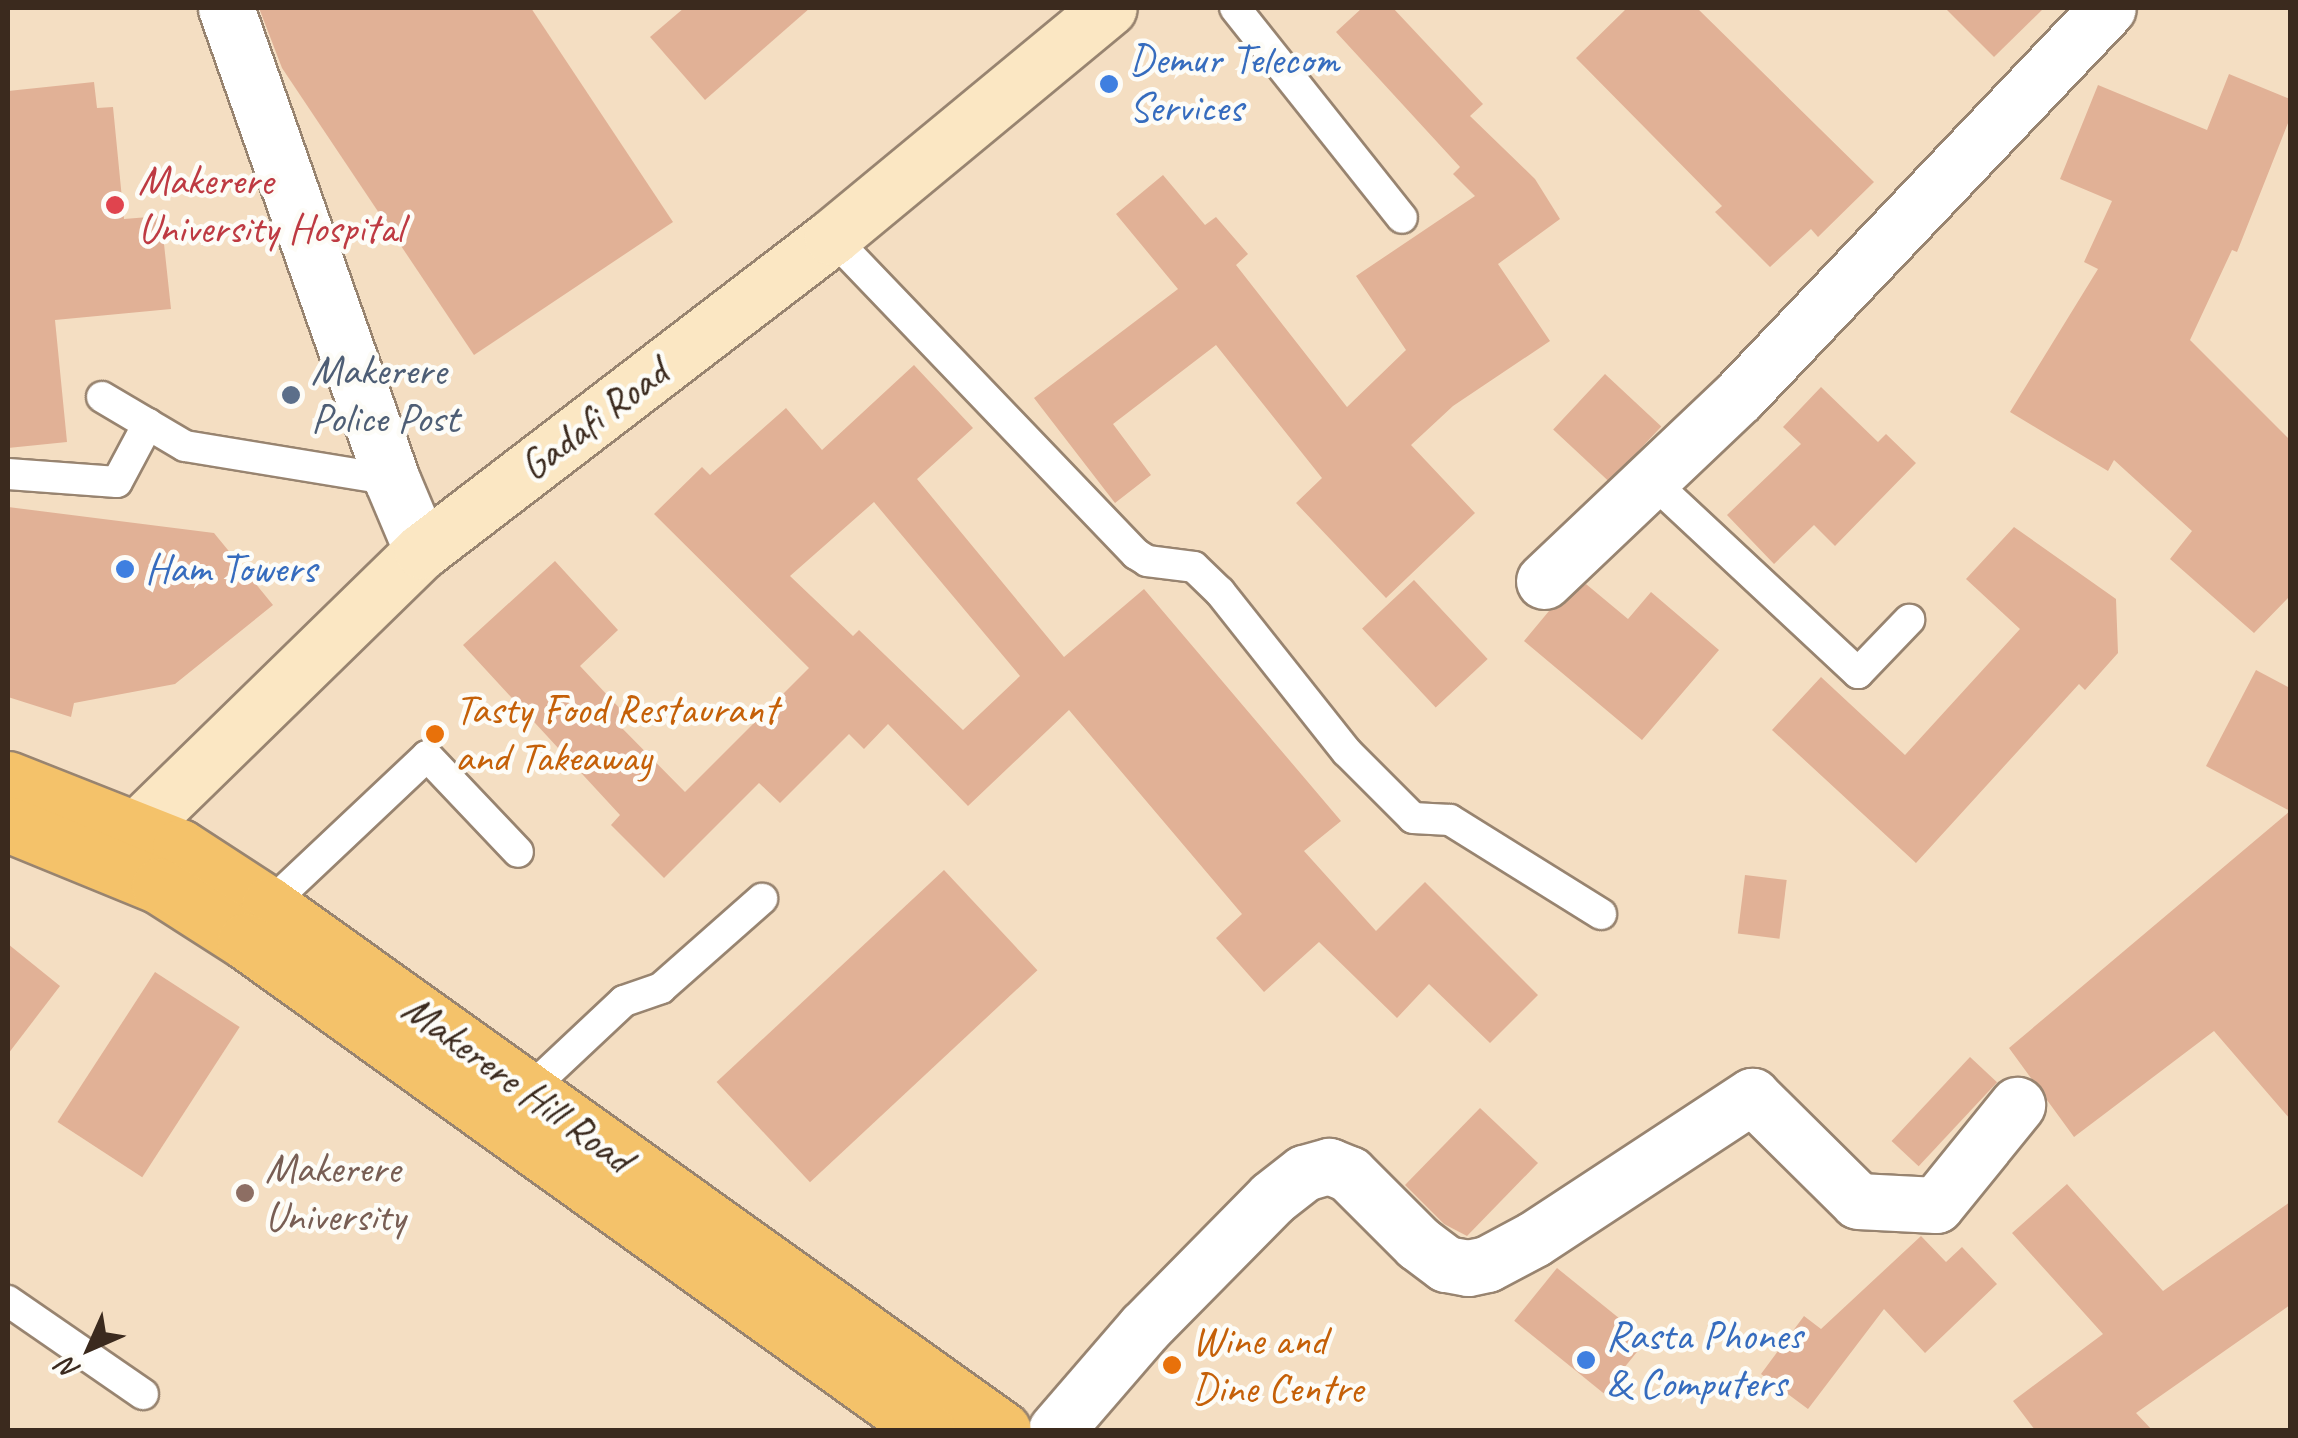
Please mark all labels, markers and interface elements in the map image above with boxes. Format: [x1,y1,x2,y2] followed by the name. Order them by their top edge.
[1129,35,1335,134] place label: Demur Telecom Services
[1098,73,1120,95] marker: Demur Telecom Services
[138,156,403,255] place label: Makerere University Hospital
[102,192,128,218] marker: Makerere University Hospital
[311,346,459,444] place label: Makerere Police Post
[510,348,678,492] street label: Gadafi Road
[280,384,302,406] marker: Makerere Police Post
[145,544,315,594] place label: Ham Towers
[114,558,136,580] marker: Ham Towers
[455,685,779,784] place label: Tasty Food Restaurant and Takeaway
[424,723,446,745] marker: Tasty Food Restaurant and Takeaway
[392,984,642,1184] street label: Makerere Hill Road
[265,1144,405,1242] place label: Makerere University
[234,1182,256,1204] marker: Makerere University
[40,1298,140,1398] north arrow
[1606,1311,1803,1410] place label: Rasta Phones & Computers
[1192,1316,1363,1414] place label: Wine and Dine Centre
[1575,1349,1597,1371] marker: Rasta Phones & Computers
[50,1351,87,1388] text: N
[1161,1354,1183,1376] marker: Wine and Dine Centre

